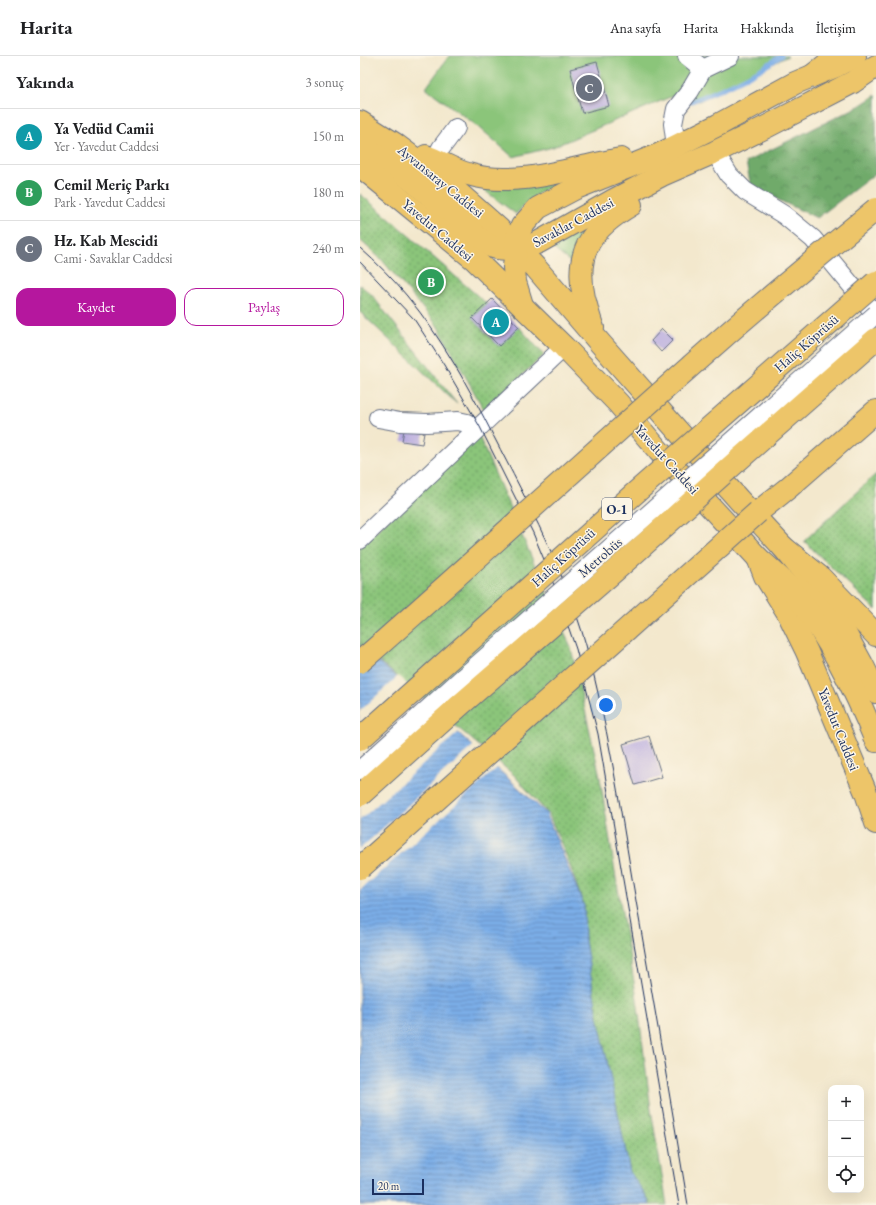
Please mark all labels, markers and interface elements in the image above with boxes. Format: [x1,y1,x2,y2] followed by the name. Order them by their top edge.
[20,15,72,40] text: Harita
[610,19,661,37] text: Ana sayfa
[683,19,718,37] text: Harita
[740,19,794,37] text: Hakkında
[816,19,856,37] text: İletişim
[16,71,74,93] text: Yakında
[576,73,602,103] pin: C
[306,74,344,91] text: 3 sonuç
[54,119,154,138] text: Ya Vedüd Camii
[24,128,34,145] text: A
[313,128,344,145] text: 150 m
[54,138,159,155] text: Yer · Yavedut Caddesi
[393,140,488,222] street label: Ayvansaray Caddesi
[54,175,169,194] text: Cemil Meriç Parkı
[25,184,33,201] text: B
[313,184,344,201] text: 180 m
[529,193,617,251] street label: Savaklar Caddesi
[54,194,166,211] text: Park · Yavedut Caddesi
[399,195,478,265] street label: Yavedut Caddesi
[54,231,158,250] text: Hz. Kab Mescidi
[24,240,34,257] text: C
[313,240,344,257] text: 240 m
[54,250,173,267] text: Cami · Savaklar Caddesi
[418,267,444,297] pin: B
[16,288,176,326] button: Kaydet
[184,288,344,326] button: Paylaş
[483,307,509,337] pin: A
[770,310,843,376] street label: Haliç Köprüsü
[631,420,703,498] street label: Yavedut Caddesi
[602,498,632,520] road number: O-1
[527,523,599,590] street label: Haliç Köprüsü
[574,533,626,581] street label: Metrobüs
[814,685,864,774] street label: Yavedut Caddesi
[596,695,616,715] your location
[828,1085,864,1193] map controls
[828,1085,864,1121] button: +
[828,1121,864,1157] button: −
[828,1157,864,1193] button: locate
[372,1177,424,1196] scale bar
[378,1179,399,1193] text: 20 m

